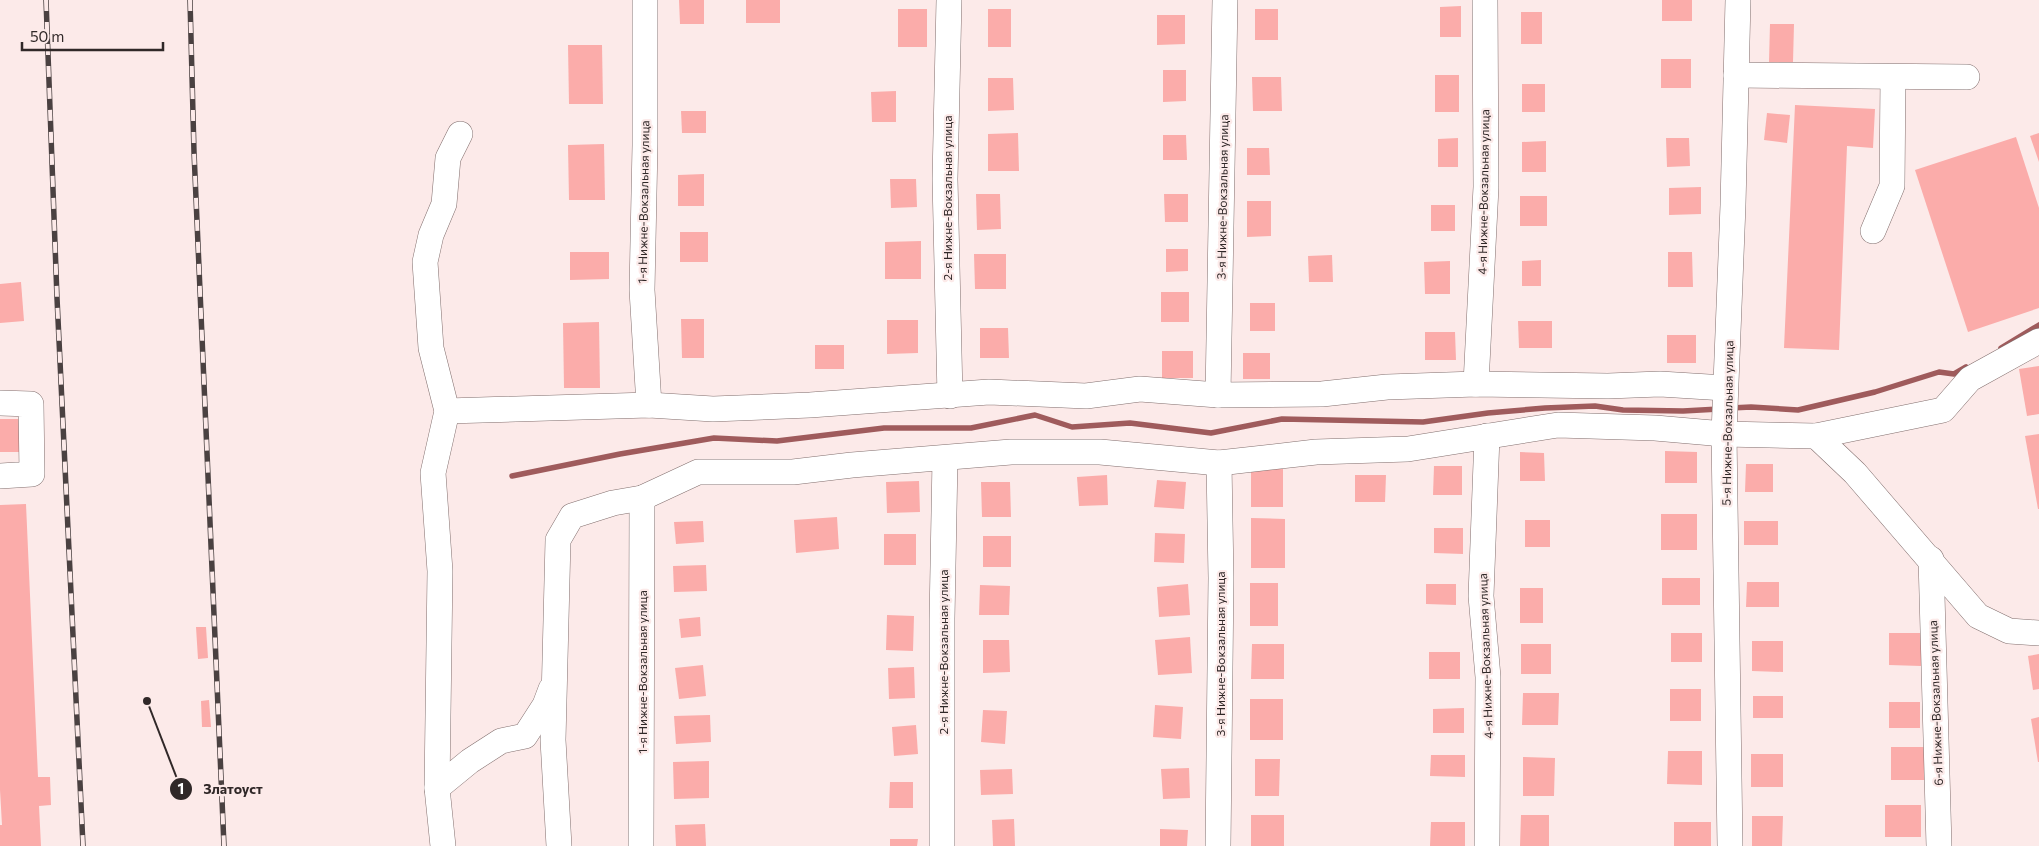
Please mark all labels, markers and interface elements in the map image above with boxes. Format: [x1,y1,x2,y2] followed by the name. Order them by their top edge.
[22,20,164,52] scale bar
[30,27,64,45] text: 50 m
[1475,109,1491,275] street label: 4-я Нижне-Вокзальная улица
[1214,114,1230,280] street label: 3-я Нижне-Вокзальная улица
[940,116,954,280] street label: 2-я Нижне-Вокзальная улица
[635,120,651,284] street label: 1-я Нижне-Вокзальная улица
[1719,340,1735,506] street label: 5-я Нижне-Вокзальная улица
[936,570,950,734] street label: 2-я Нижне-Вокзальная улица
[1213,571,1227,737] street label: 3-я Нижне-Вокзальная улица
[1475,573,1495,739] street label: 4-я Нижне-Вокзальная улица
[635,590,649,754] street label: 1-я Нижне-Вокзальная улица
[1925,620,1945,786] street label: 6-я Нижне-Вокзальная улица
[168,774,273,803] callout: Златоуст
[178,779,184,797] text: 1
[203,780,263,797] text: Златоуст

